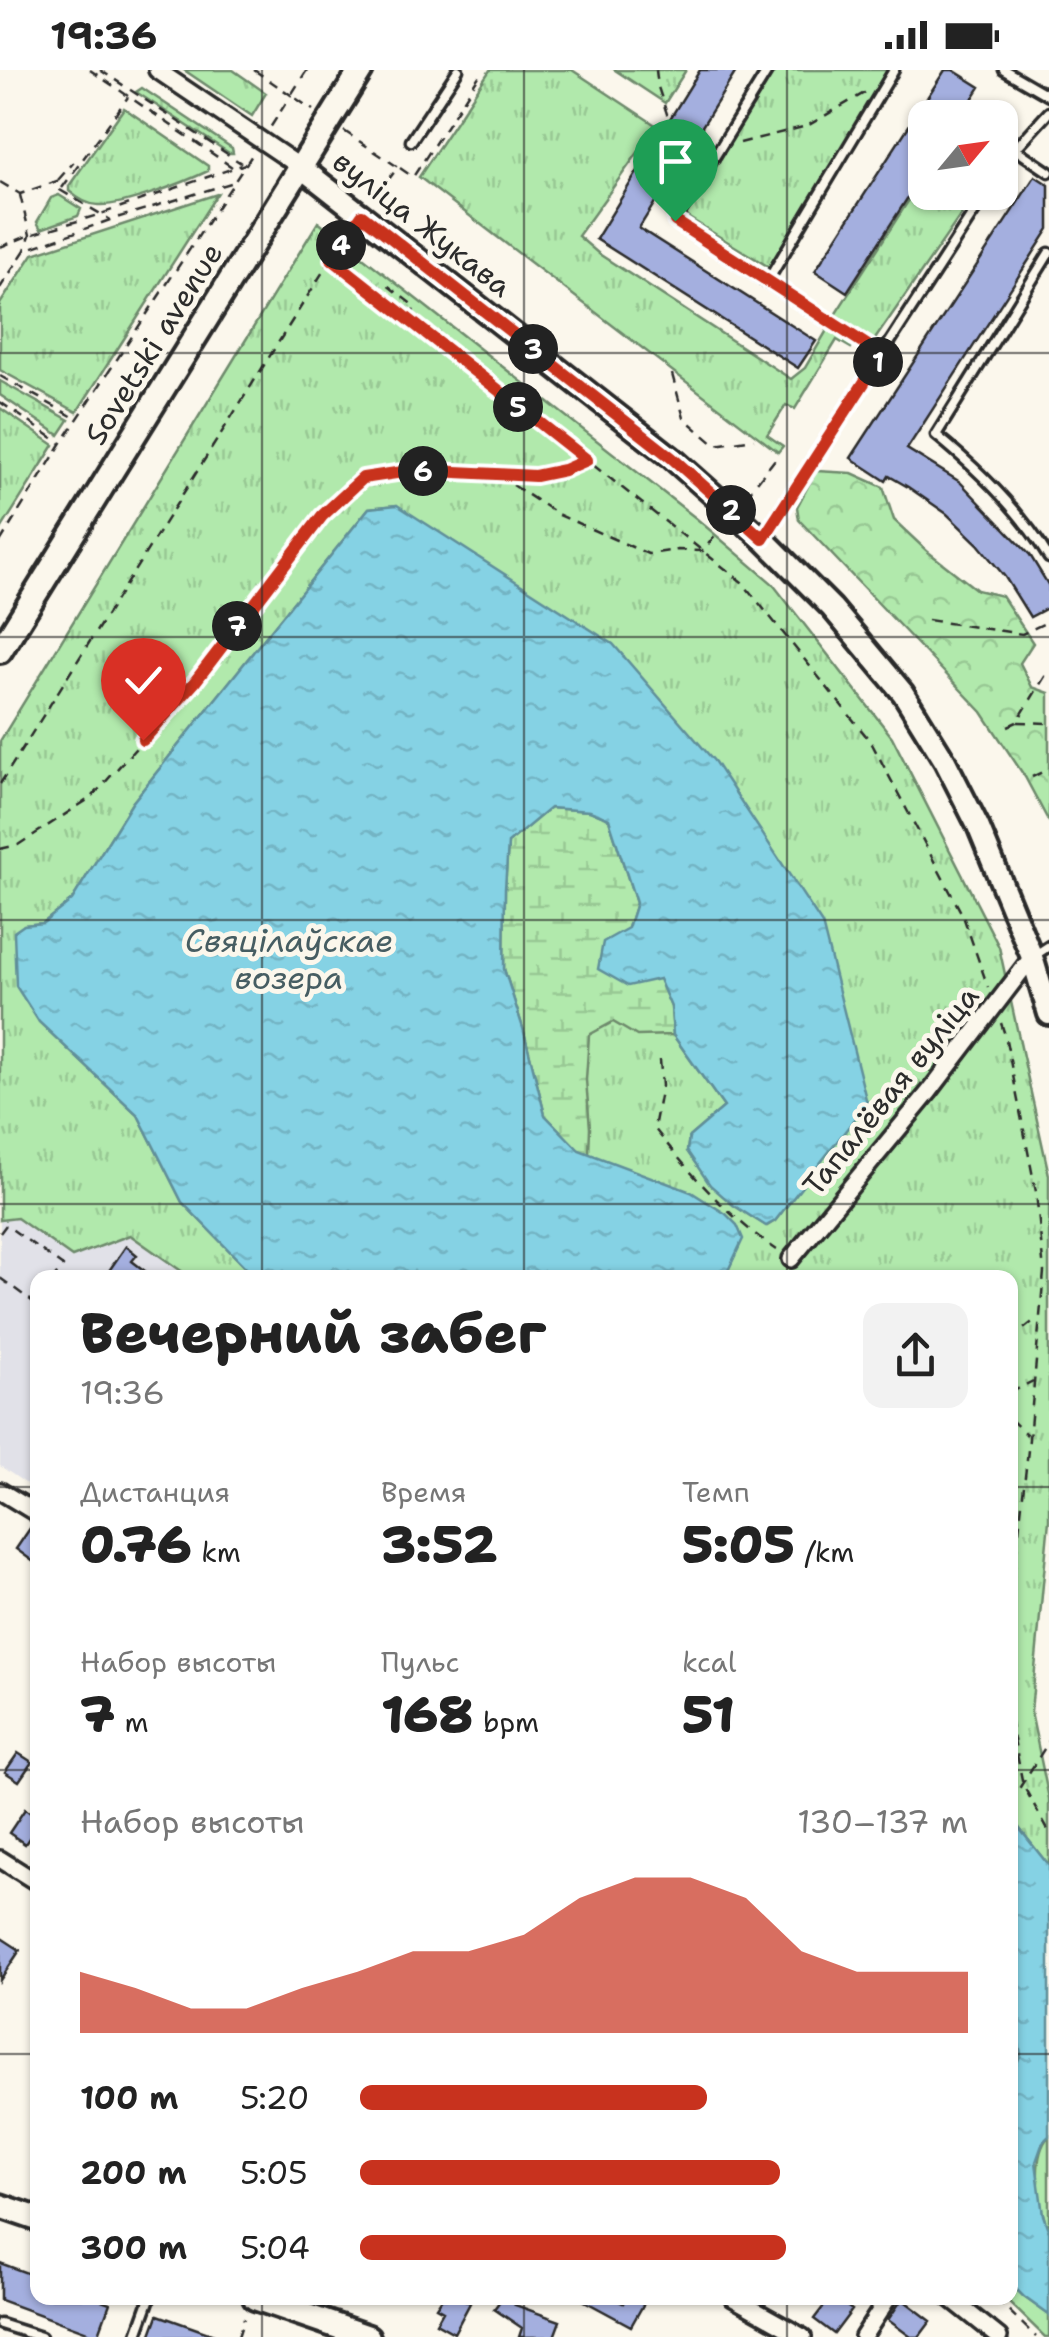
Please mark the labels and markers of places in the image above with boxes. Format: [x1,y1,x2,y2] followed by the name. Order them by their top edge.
[633,119,718,222] pin
[316,220,366,270] pin: 4
[508,324,558,374] pin: 3
[853,337,903,387] pin: 1
[493,382,543,432] pin: 5
[398,446,448,496] pin: 6
[706,485,756,535] pin: 2
[212,601,262,651] pin: 7
[101,638,186,741] pin

